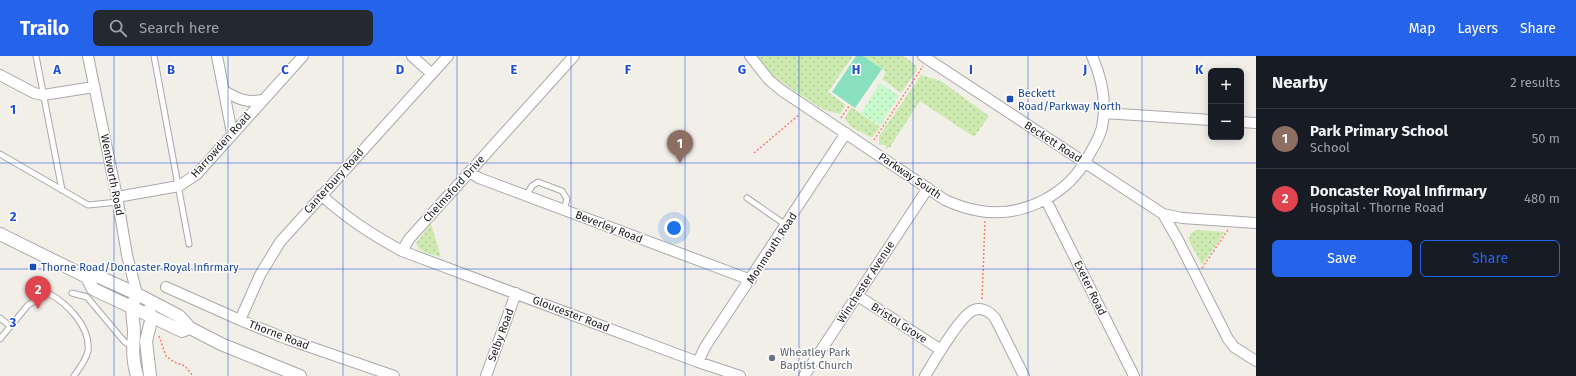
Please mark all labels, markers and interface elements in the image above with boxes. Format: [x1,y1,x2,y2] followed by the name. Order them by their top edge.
[93,10,373,46] search box
[20,17,69,40] text: Trailo
[107,17,129,39] icon: search
[139,19,219,37] text: Search here
[1409,20,1435,37] text: Map
[1457,20,1498,37] text: Layers
[1520,20,1556,37] text: Share
[52,62,61,77] text: A
[167,62,175,77] text: B
[281,62,289,77] text: C
[396,62,405,77] text: D
[511,62,518,77] text: E
[625,62,632,77] text: F
[738,62,746,77] text: G
[852,62,860,77] text: H
[969,62,973,77] text: I
[1082,62,1087,77] text: J
[1195,62,1204,77] text: K
[1208,68,1244,140] map controls
[1208,68,1244,104] button: +
[1272,72,1327,93] text: Nearby
[1510,75,1560,90] text: 2 results
[1018,87,1121,113] place label: Beckett Road/Parkway North
[1005,94,1015,104] marker: Beckett Road/Parkway North
[10,102,16,117] text: 1
[1208,104,1244,140] button: −
[188,110,254,180] street label: Harrowden Road
[1022,119,1084,165] street label: Beckett Road
[1310,122,1448,140] text: Park Primary School
[667,130,693,163] pin: 1
[1282,131,1288,146] text: 1
[1532,131,1560,146] text: 50 m
[98,133,126,217] street label: Wentworth Road
[1310,140,1350,155] text: School
[301,146,367,216] street label: Canterbury Road
[876,150,944,202] street label: Parkway South
[421,153,487,225] street label: Chelmsford Drive
[1310,182,1487,200] text: Doncaster Royal Infirmary
[1282,191,1288,206] text: 2
[1524,191,1560,206] text: 480 m
[1310,200,1444,215] text: Hospital · Thorne Road
[573,208,645,246] street label: Beverley Road
[10,209,17,224] text: 2
[744,210,800,286] street label: Monmouth Road
[664,218,684,238] your location
[835,239,897,325] street label: Winchester Avenue
[1272,240,1412,277] button: Save
[1420,240,1560,277] button: Share
[1071,258,1109,318] street label: Exeter Road
[41,261,239,274] place label: Thorne Road/Doncaster Royal Infirmary
[28,262,38,272] marker: Thorne Road/Doncaster Royal Infirmary
[25,276,51,309] pin: 2
[531,293,611,335] street label: Gloucester Road
[869,300,929,346] street label: Bristol Grove
[485,307,517,363] street label: Selby Road
[9,315,17,330] text: 3
[247,318,311,352] street label: Thorne Road
[780,346,853,372] place label: Wheatley Park Baptist Church
[767,353,777,363] marker: Wheatley Park Baptist Church

